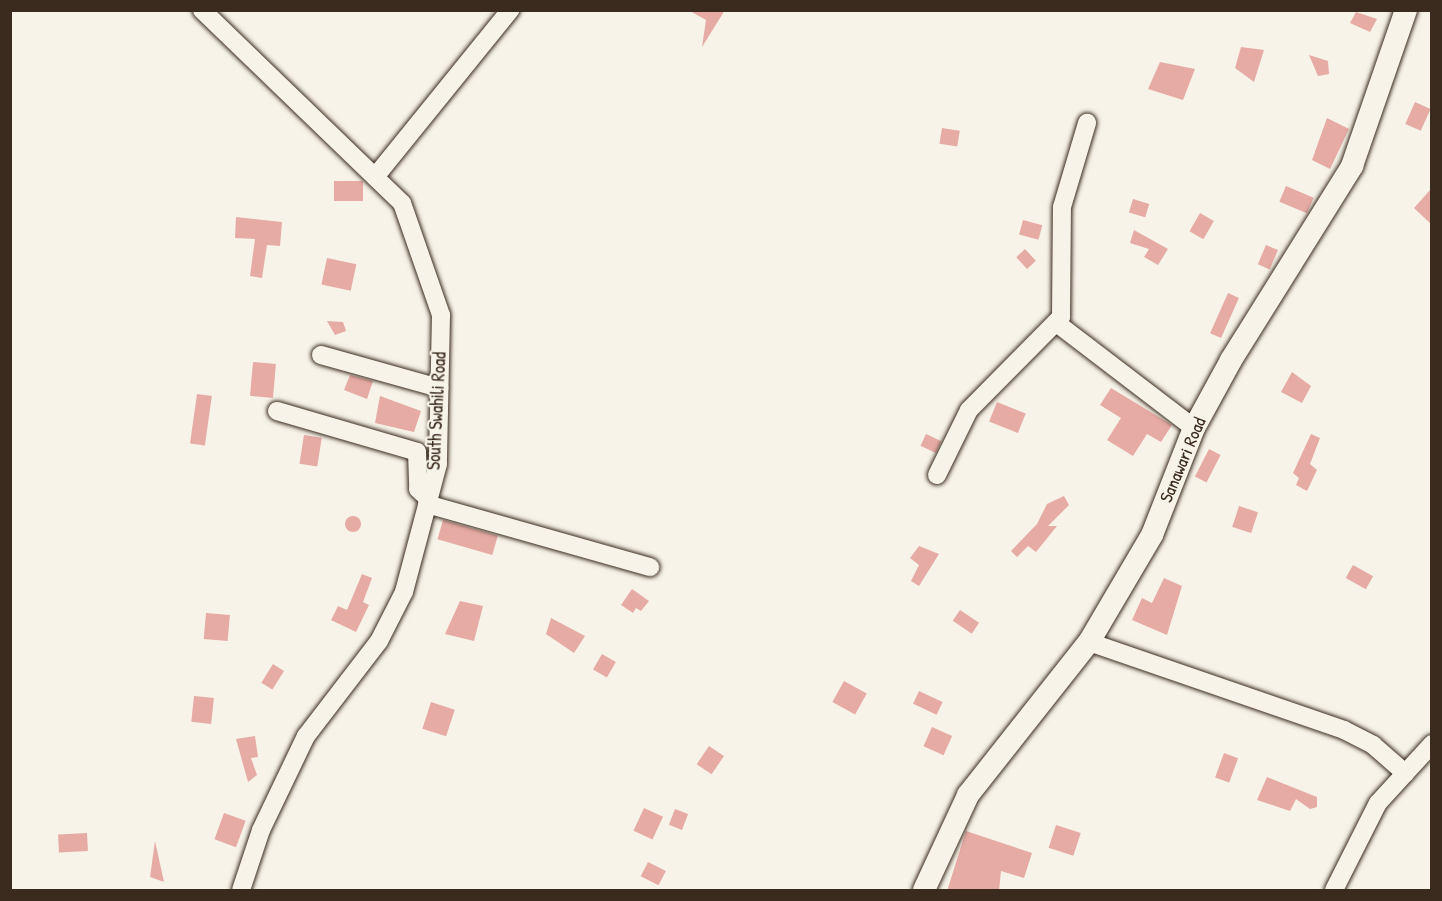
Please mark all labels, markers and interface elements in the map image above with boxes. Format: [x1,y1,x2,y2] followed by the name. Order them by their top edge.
[423,351,451,471] street label: South Swahili Road
[1155,414,1211,506] street label: Sanawari Road

